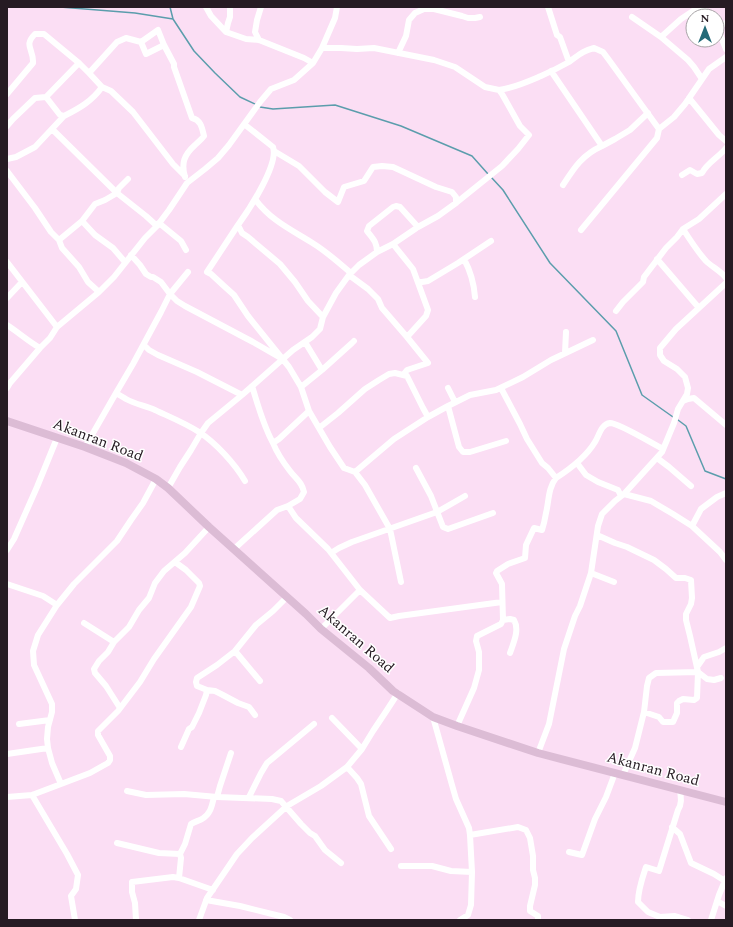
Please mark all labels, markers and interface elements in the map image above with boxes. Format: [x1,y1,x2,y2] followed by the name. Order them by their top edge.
[685,8,725,48] north arrow
[701,10,710,27] text: N
[50,412,146,468] street label: Akanran Road
[313,599,399,679] street label: Akanran Road
[604,746,702,792] street label: Akanran Road

